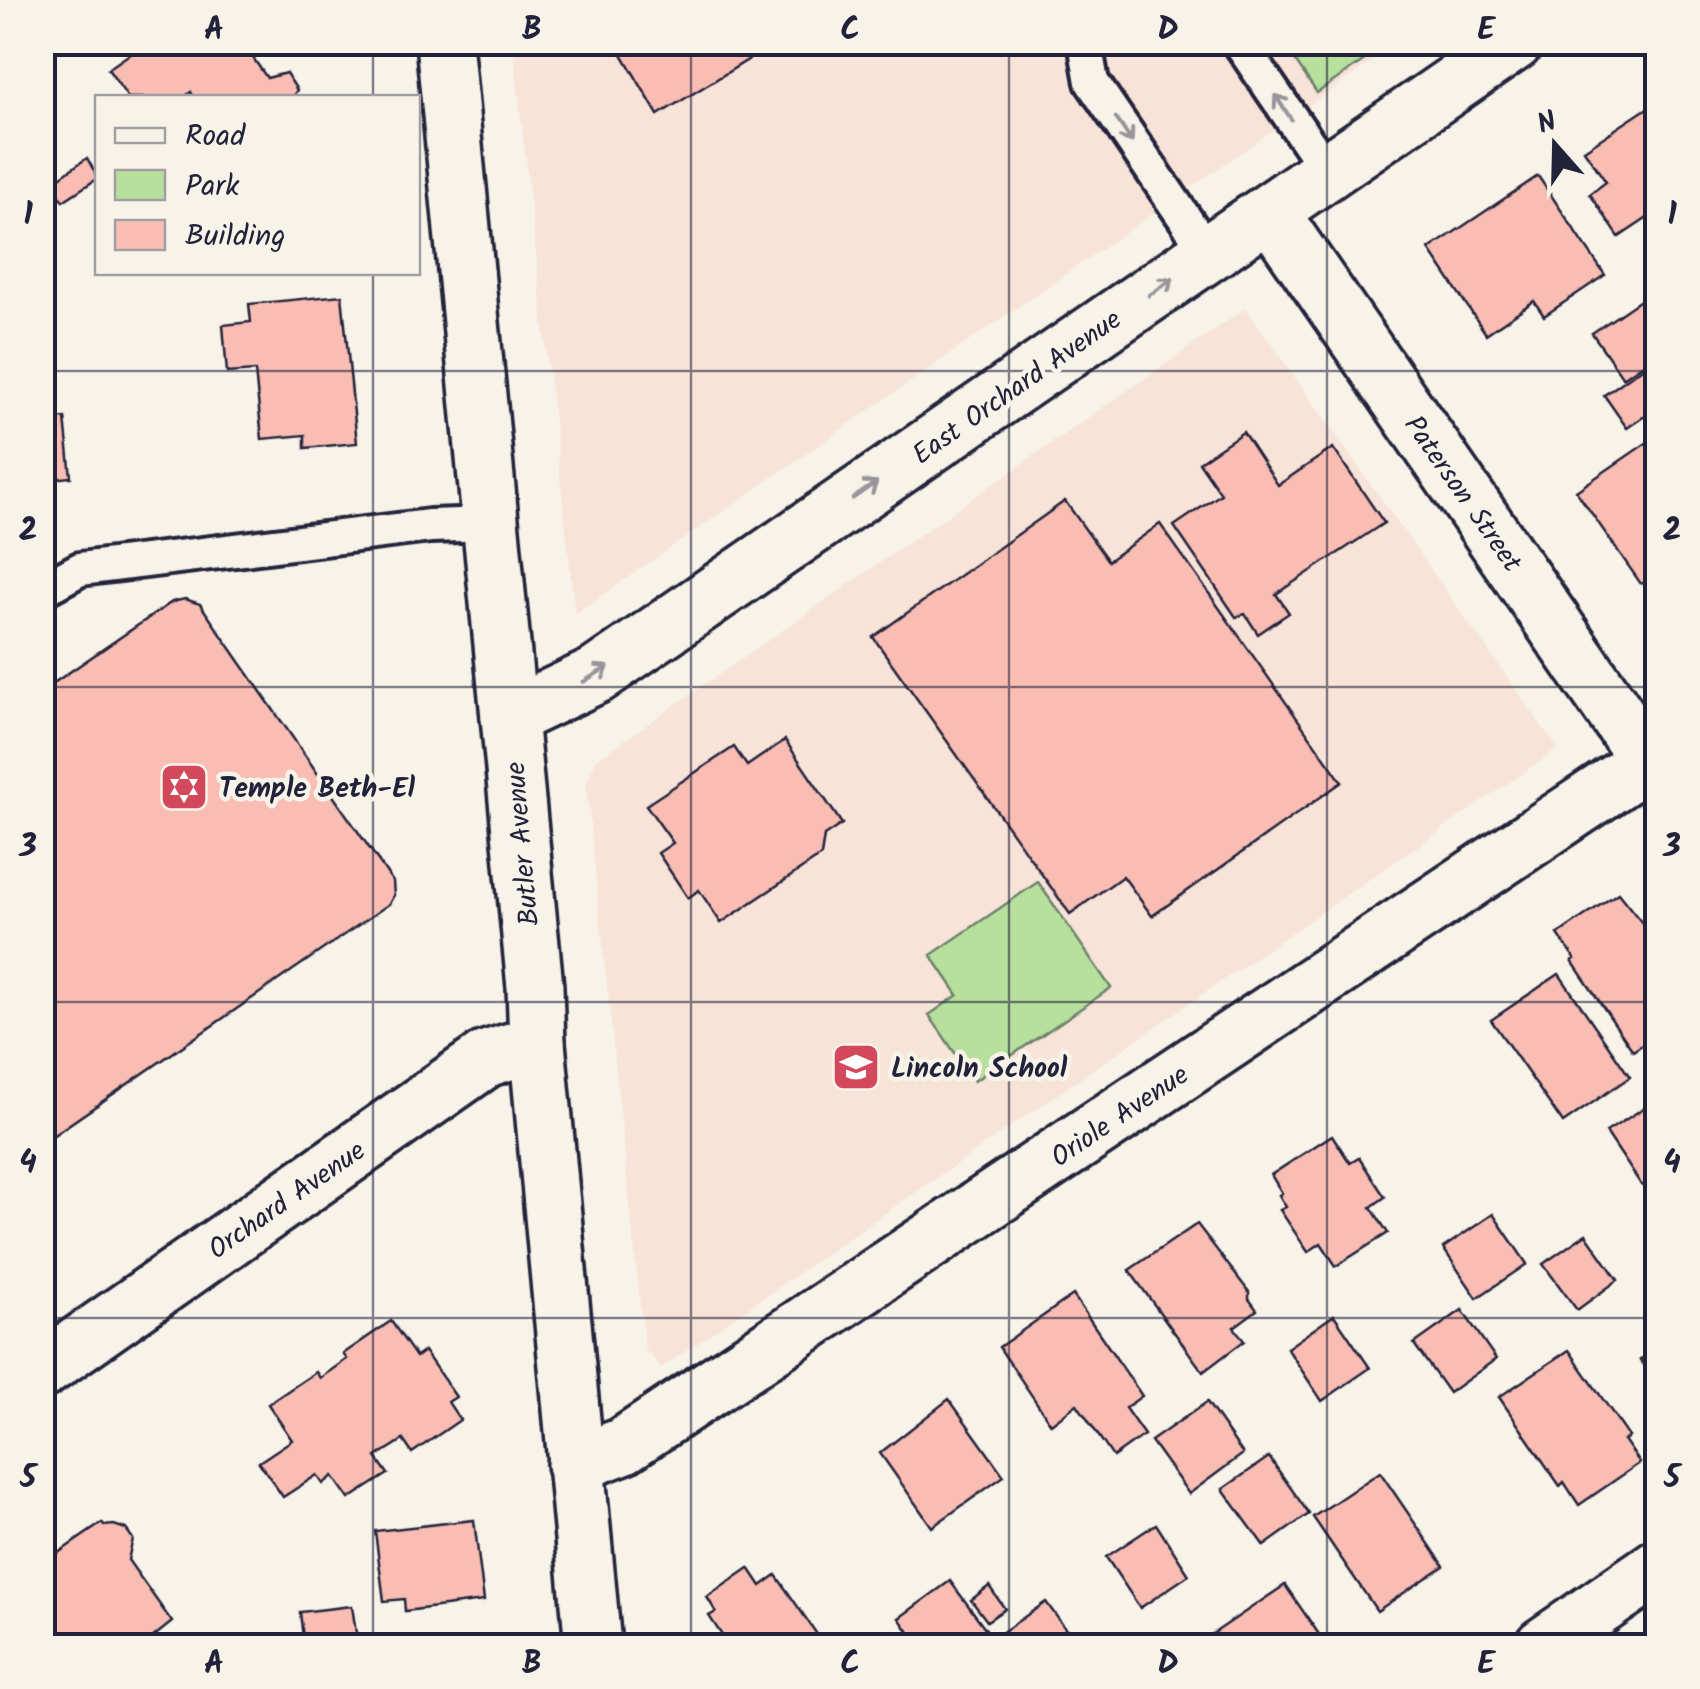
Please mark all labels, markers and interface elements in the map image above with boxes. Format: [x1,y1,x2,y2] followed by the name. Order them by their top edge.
[204,5,224,56] text: A
[522,5,542,56] text: B
[840,5,860,56] text: C
[1157,5,1179,56] text: D
[1477,5,1496,56] text: E
[1273,94,1294,122] one-way arrow
[95,95,420,275] legend
[1505,95,1605,195] north arrow
[1531,100,1564,148] text: N
[185,113,246,161] text: Road
[1113,115,1134,143] one-way arrow
[185,163,240,211] text: Park
[23,190,33,241] text: 1
[1667,190,1677,241] text: 1
[185,213,285,261] text: Building
[1147,276,1175,297] one-way arrow
[903,298,1132,477] street label: East Orchard Avenue
[1391,407,1533,583] street label: Paterson Street
[850,480,878,501] one-way arrow
[19,506,37,557] text: 2
[1663,506,1681,557] text: 2
[582,664,610,684] one-way arrow
[494,759,553,928] street label: Butler Avenue
[158,761,210,813] synagogue icon: Temple Beth-El
[219,767,416,812] place label: Temple Beth-El
[18,822,37,873] text: 3
[1662,822,1681,873] text: 3
[830,1041,882,1093] school or university icon: Lincoln School
[891,1047,1068,1092] place label: Lincoln School
[1042,1054,1199,1180] street label: Oriole Avenue
[199,1130,376,1272] street label: Orchard Avenue
[19,1138,37,1189] text: 4
[1663,1138,1681,1189] text: 4
[19,1453,39,1504] text: 5
[1663,1453,1683,1504] text: 5
[204,1639,224,1689] text: A
[522,1639,542,1689] text: B
[840,1639,860,1689] text: C
[1157,1639,1179,1689] text: D
[1477,1639,1496,1689] text: E

